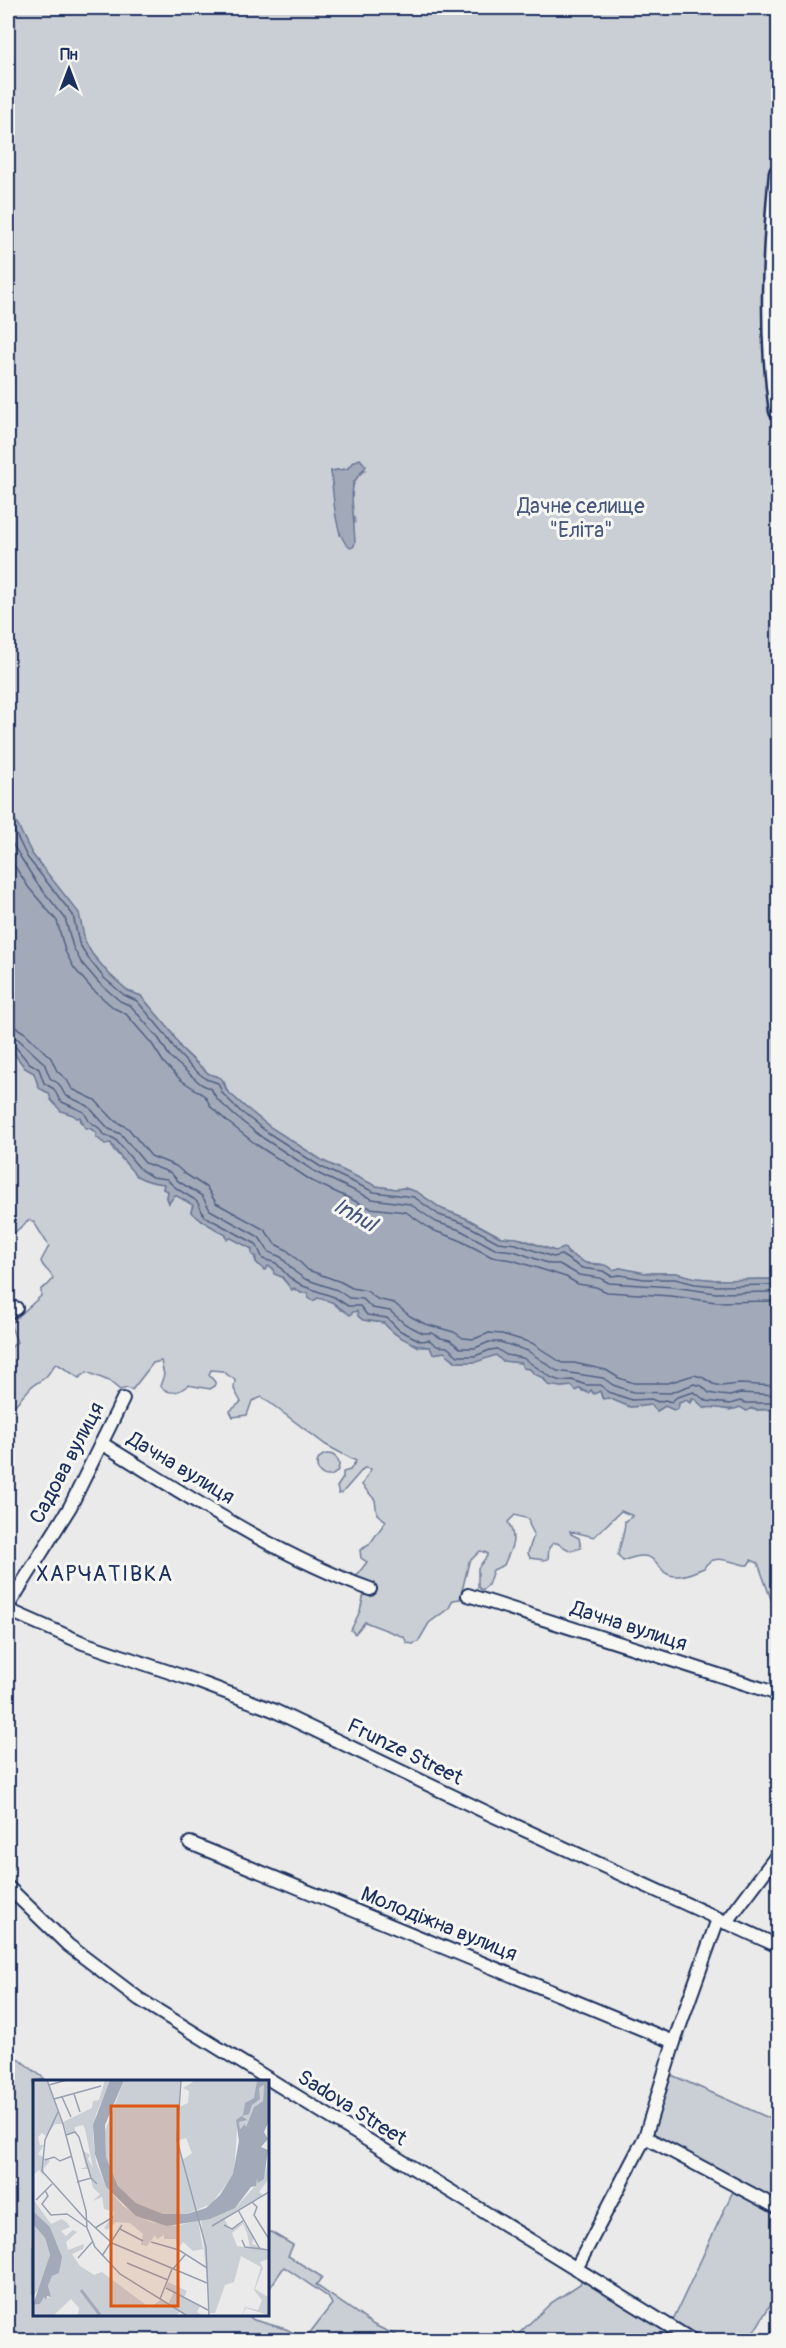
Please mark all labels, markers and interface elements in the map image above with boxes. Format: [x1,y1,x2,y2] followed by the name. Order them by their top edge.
[39,39,99,99] north arrow
[60,45,78,65] text: Пн
[516,493,645,544] park label: Дачне селище "Еліта"
[328,1192,384,1240] water label: Inhul
[24,1398,110,1528] street label: Садова вулиця
[122,1425,240,1511] street label: Дачна вулиця
[36,1560,174,1588] district label: ХАРЧАТІВКА
[567,1594,690,1657] street label: Дачна вулиця
[343,1712,468,1792] street label: Frunze Street
[357,1880,521,1968] street label: Молодіжна вулиця
[292,2064,412,2153] street label: Sadova Street
[33,2080,268,2315] inset map

